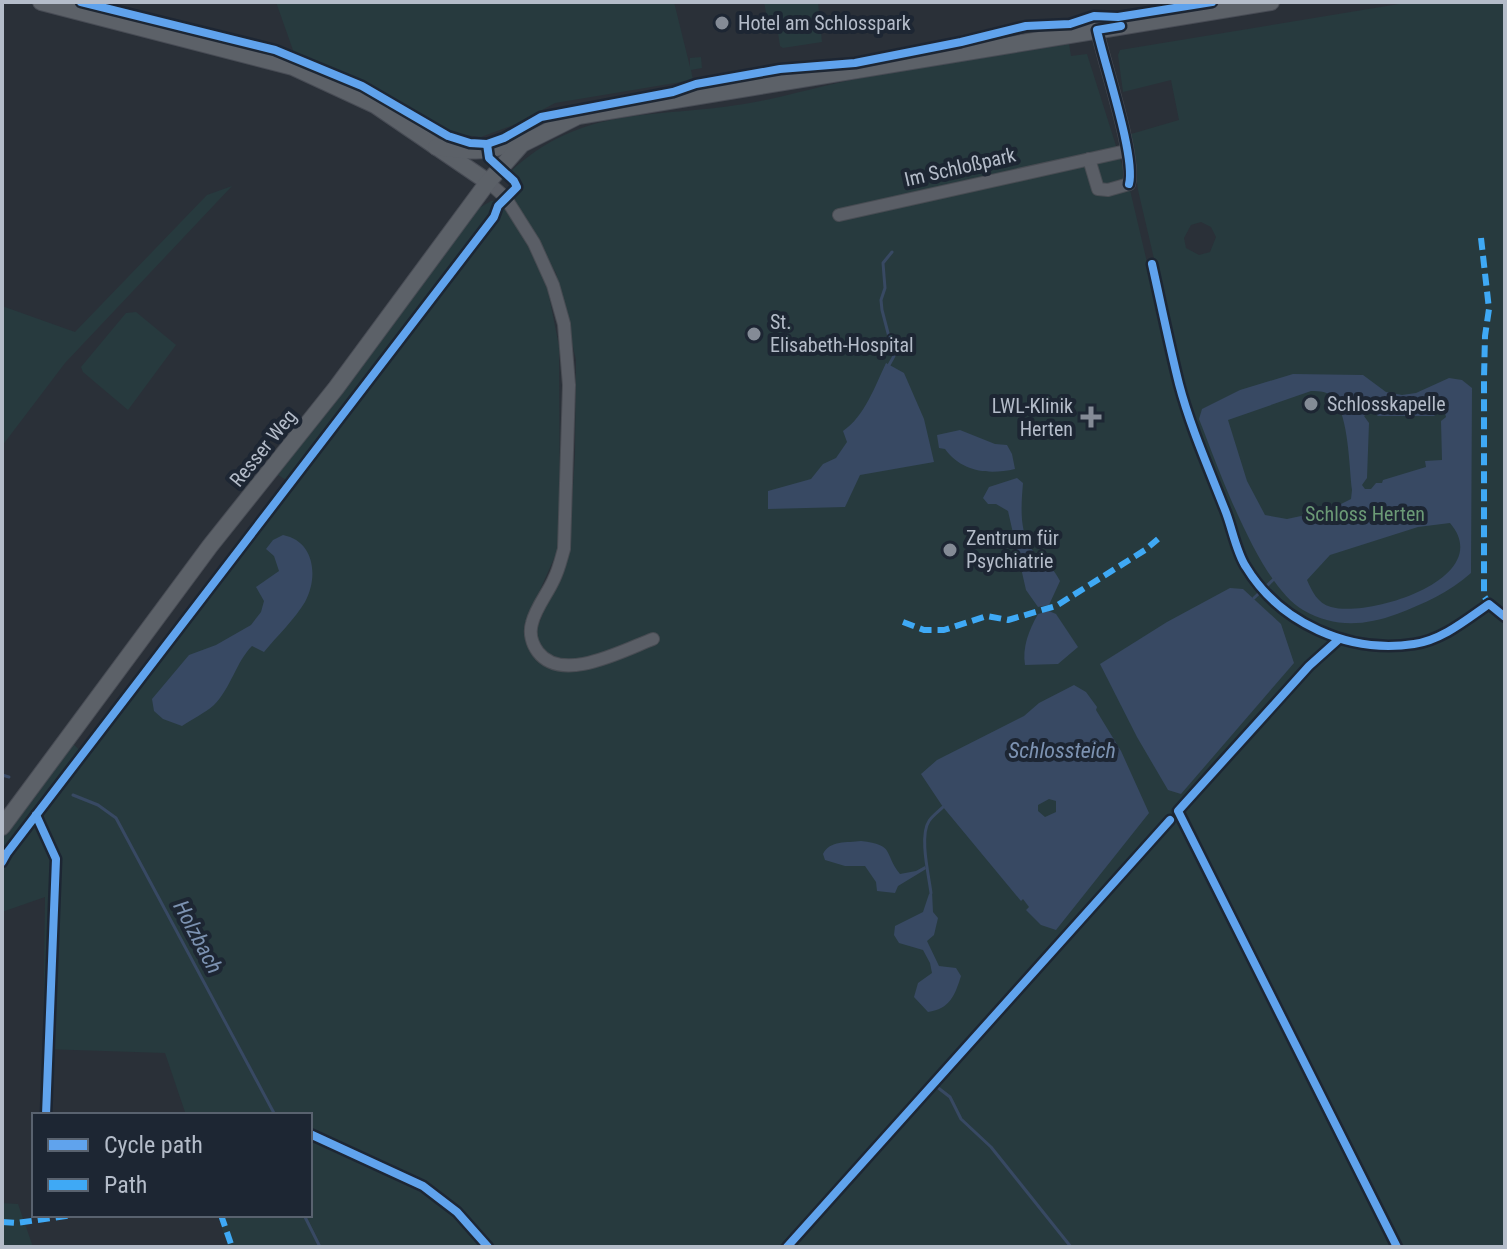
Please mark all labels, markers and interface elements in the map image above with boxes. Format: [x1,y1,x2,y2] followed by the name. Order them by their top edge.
[738,11,911,35] place label: Hotel am Schlosspark
[713,14,731,32] marker: Hotel am Schlosspark
[902,143,1018,191] street label: Im Schloßpark
[770,310,914,357] place label: St. Elisabeth-Hospital
[745,325,763,343] marker: St. Elisabeth-Hospital
[1327,392,1446,416] place label: Schlosskapelle
[992,394,1073,441] place label: LWL-Klinik Herten
[1302,395,1320,413] marker: Schlosskapelle
[225,405,301,491] street label: Resser Weg
[1080,406,1102,428] marker: LWL-Klinik Herten
[1305,502,1425,526] park label: Schloss Herten
[966,526,1059,573] place label: Zentrum für Psychiatrie
[941,541,959,559] marker: Zentrum für Psychiatrie
[1008,738,1116,763] water label: Schlossteich
[168,896,228,978] water label: Holzbach
[32,1113,312,1217] legend
[104,1131,203,1159] text: Cycle path
[104,1171,147,1199] text: Path

